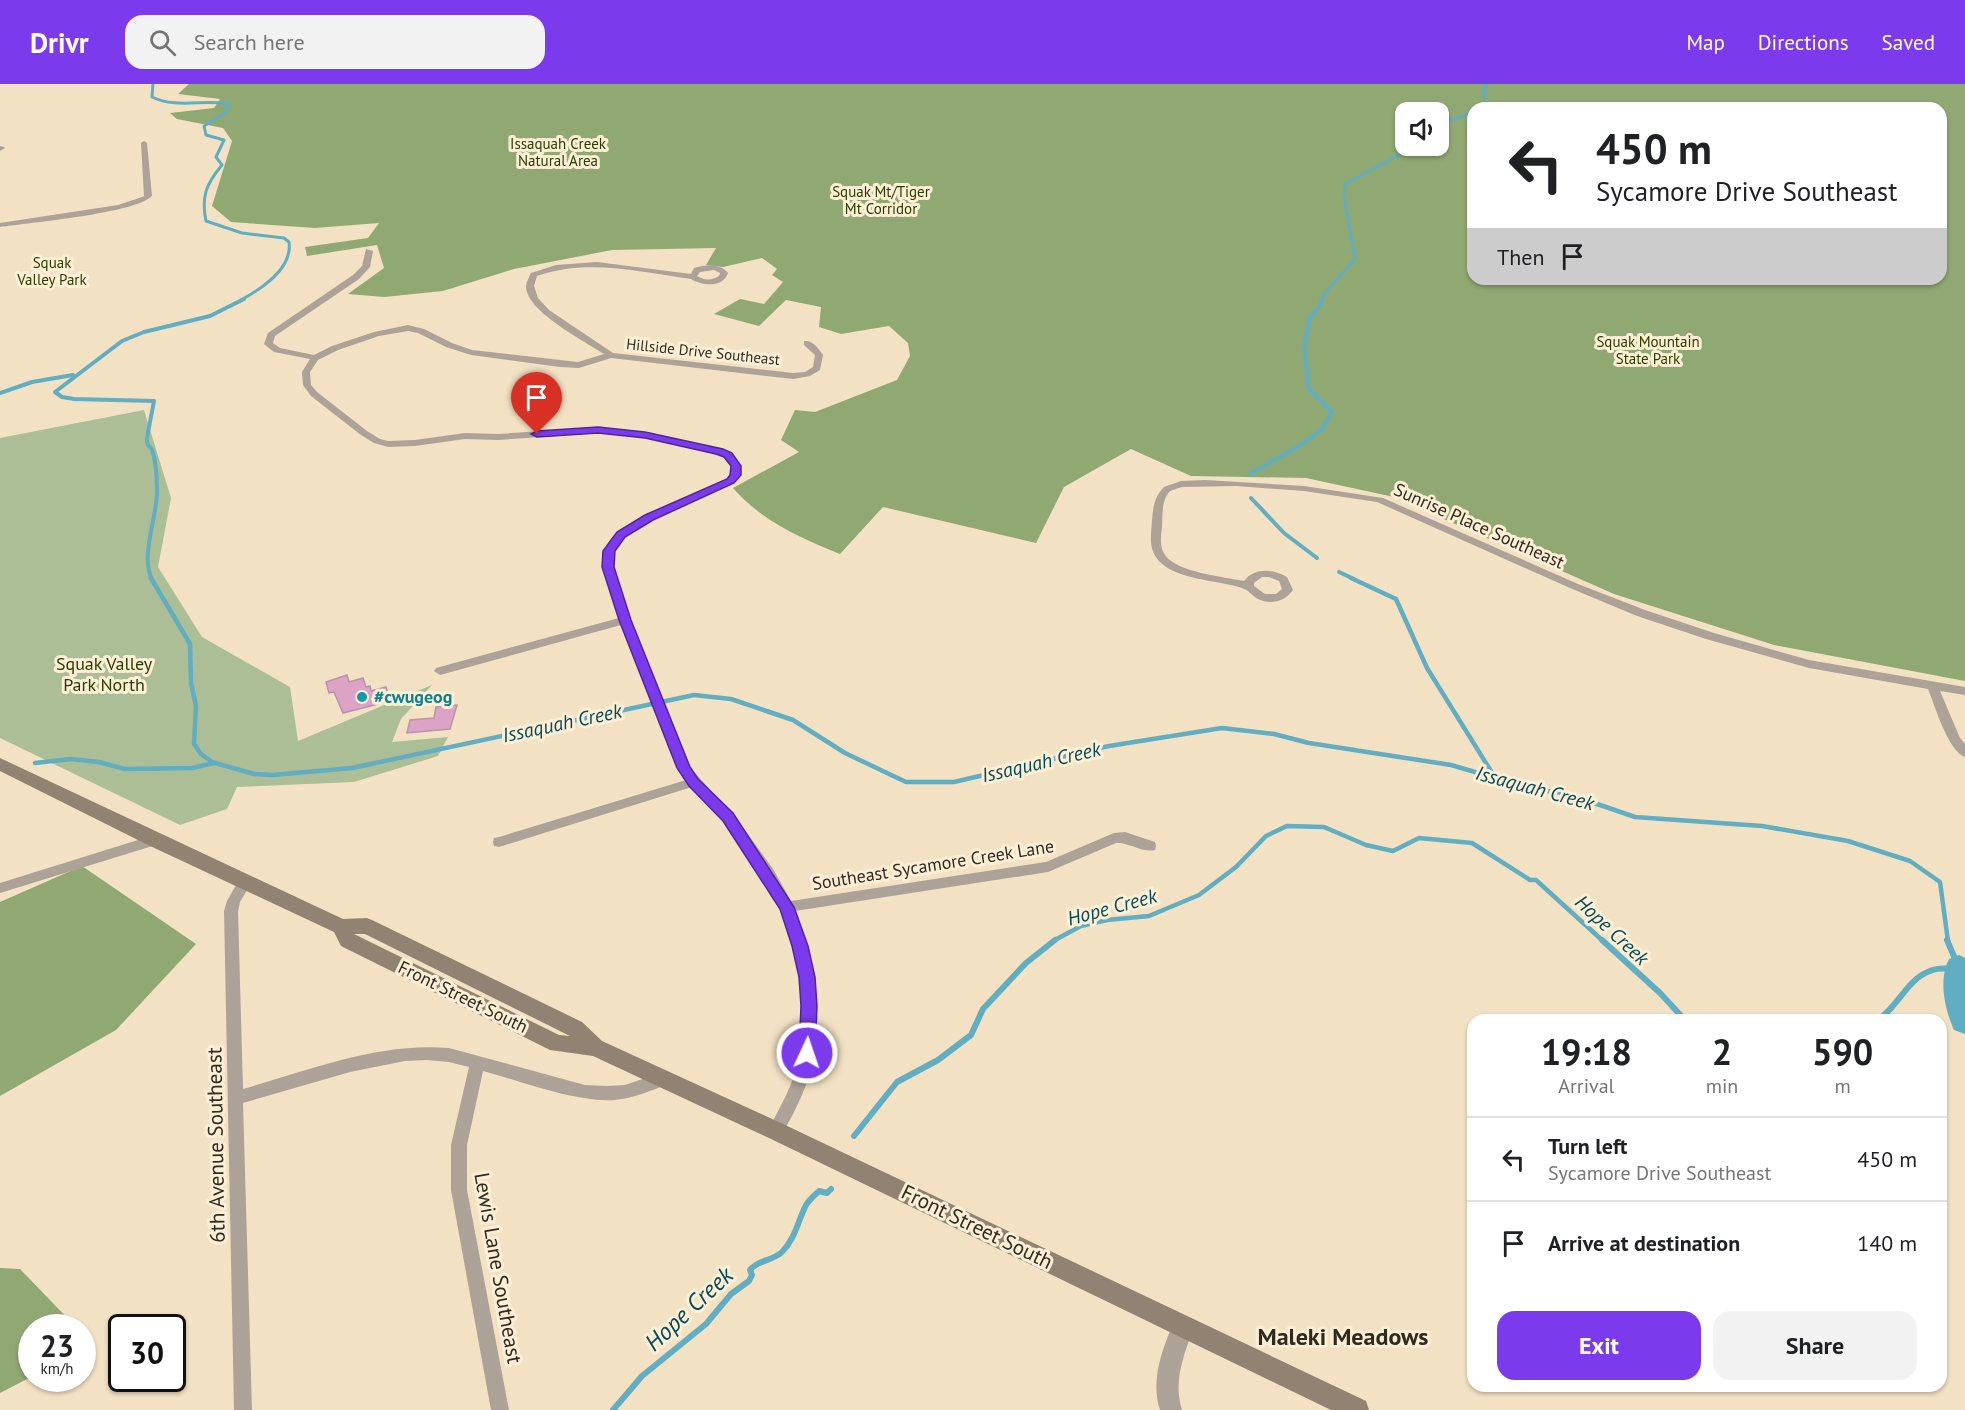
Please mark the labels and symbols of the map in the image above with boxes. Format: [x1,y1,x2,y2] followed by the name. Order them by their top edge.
[510,134,607,170] park label: Issaquah Creek Natural Area
[832,182,930,218] park label: Squak Mt/Tiger Mt Corridor
[16,253,87,289] park label: Squak Valley Park
[1596,332,1700,368] park label: Squak Mountain State Park
[625,334,781,369] street label: Hillside Drive Southeast
[511,372,562,434] pin
[1390,478,1568,573] street label: Sunrise Place Southeast
[56,652,153,696] park label: Squak Valley Park North
[374,685,452,708] place label: #cwugeog
[355,690,369,704] marker: #cwugeog
[500,697,625,748] water label: Issaquah Creek
[979,735,1104,788] water label: Issaquah Creek
[1473,760,1598,817] water label: Issaquah Creek
[810,834,1055,895] street label: Southeast Sycamore Creek Lane
[1064,882,1161,931] water label: Hope Creek
[1570,889,1655,972] water label: Hope Creek
[395,955,532,1038] street label: Front Street South
[775,1021,839,1085] position arrow
[200,1047,231,1243] street label: 6th Avenue Southeast
[468,1170,529,1366] street label: Lewis Lane Southeast
[897,1178,1057,1275] street label: Front Street South
[638,1259,740,1358] water label: Hope Creek
[108,1314,186,1392] speed limit sign: 30
[1258,1321,1429,1352] district label: Maleki Meadows

